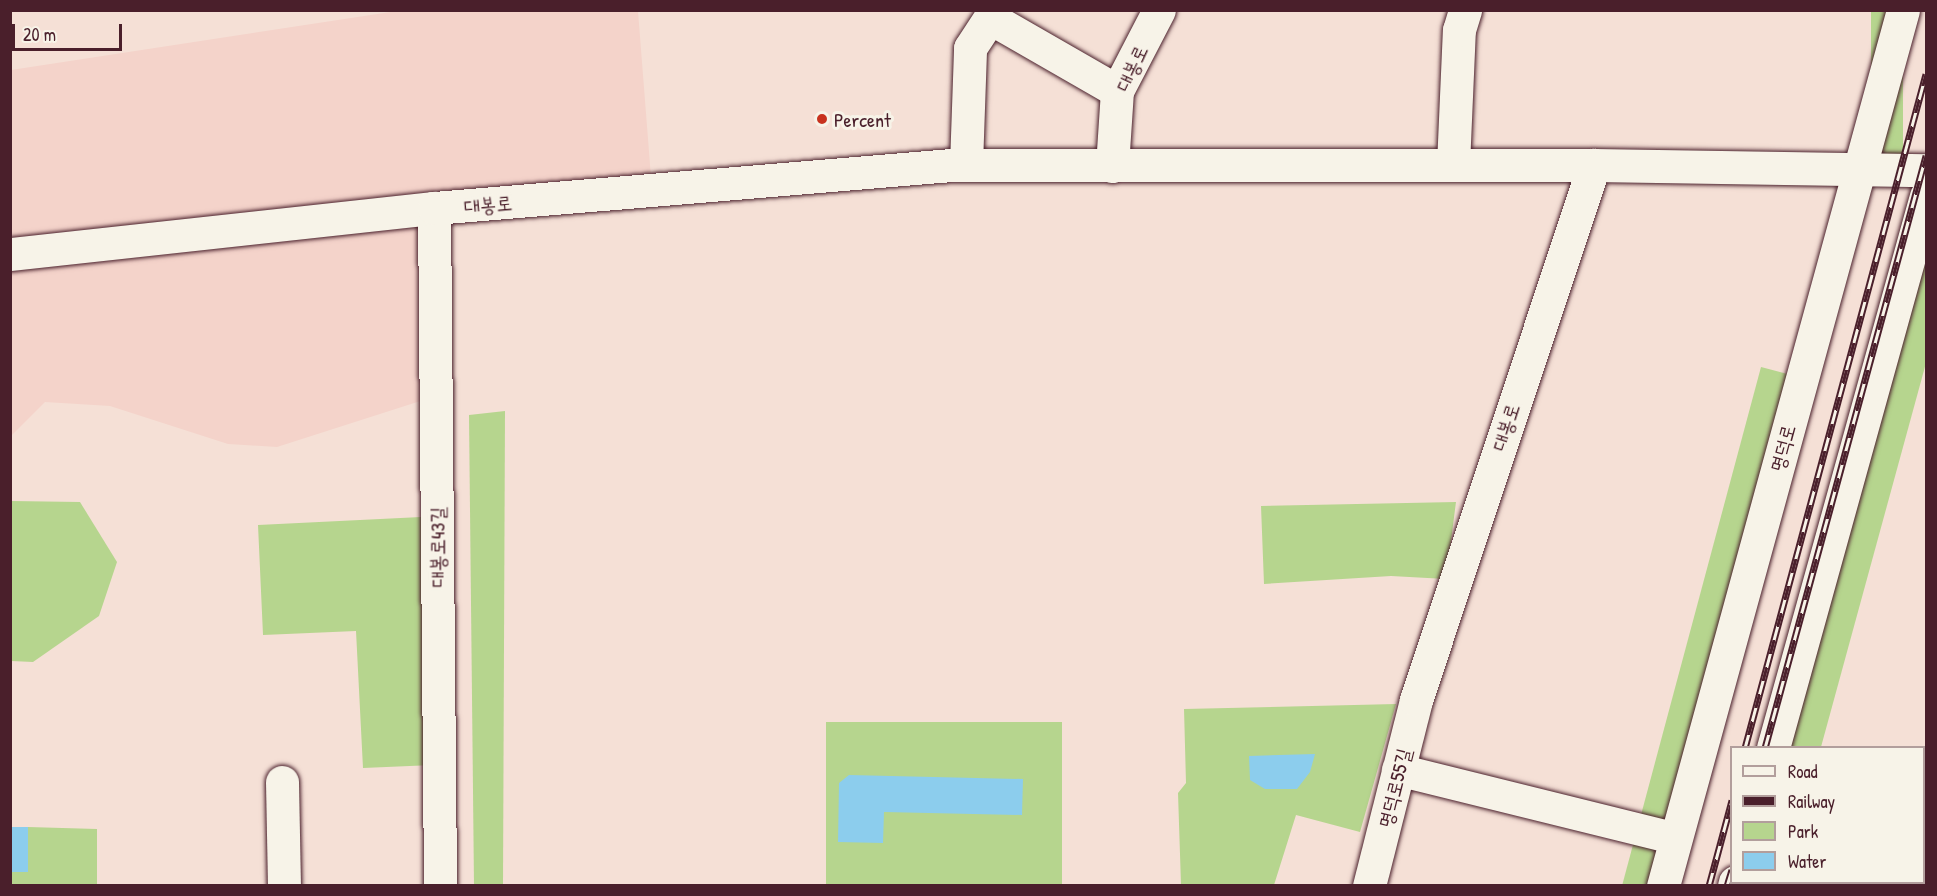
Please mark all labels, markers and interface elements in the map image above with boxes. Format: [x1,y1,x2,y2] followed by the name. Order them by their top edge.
[15,12,124,50] scale bar
[23,22,56,47] text: 20 m
[1110,41,1152,95] street label: 대봉로
[834,107,891,131] place label: Percent
[815,112,829,126] marker: Percent
[463,190,513,218] street label: 대봉로
[1486,400,1524,454] street label: 대봉로
[1764,422,1800,474] street label: 명덕로
[425,507,449,587] street label: 대봉로43길
[1373,746,1415,830] street label: 명덕로55길
[1730,746,1925,884] legend
[1788,759,1818,784] text: Road
[1788,789,1835,814] text: Railway
[1788,819,1818,844] text: Park
[1788,849,1826,874] text: Water

